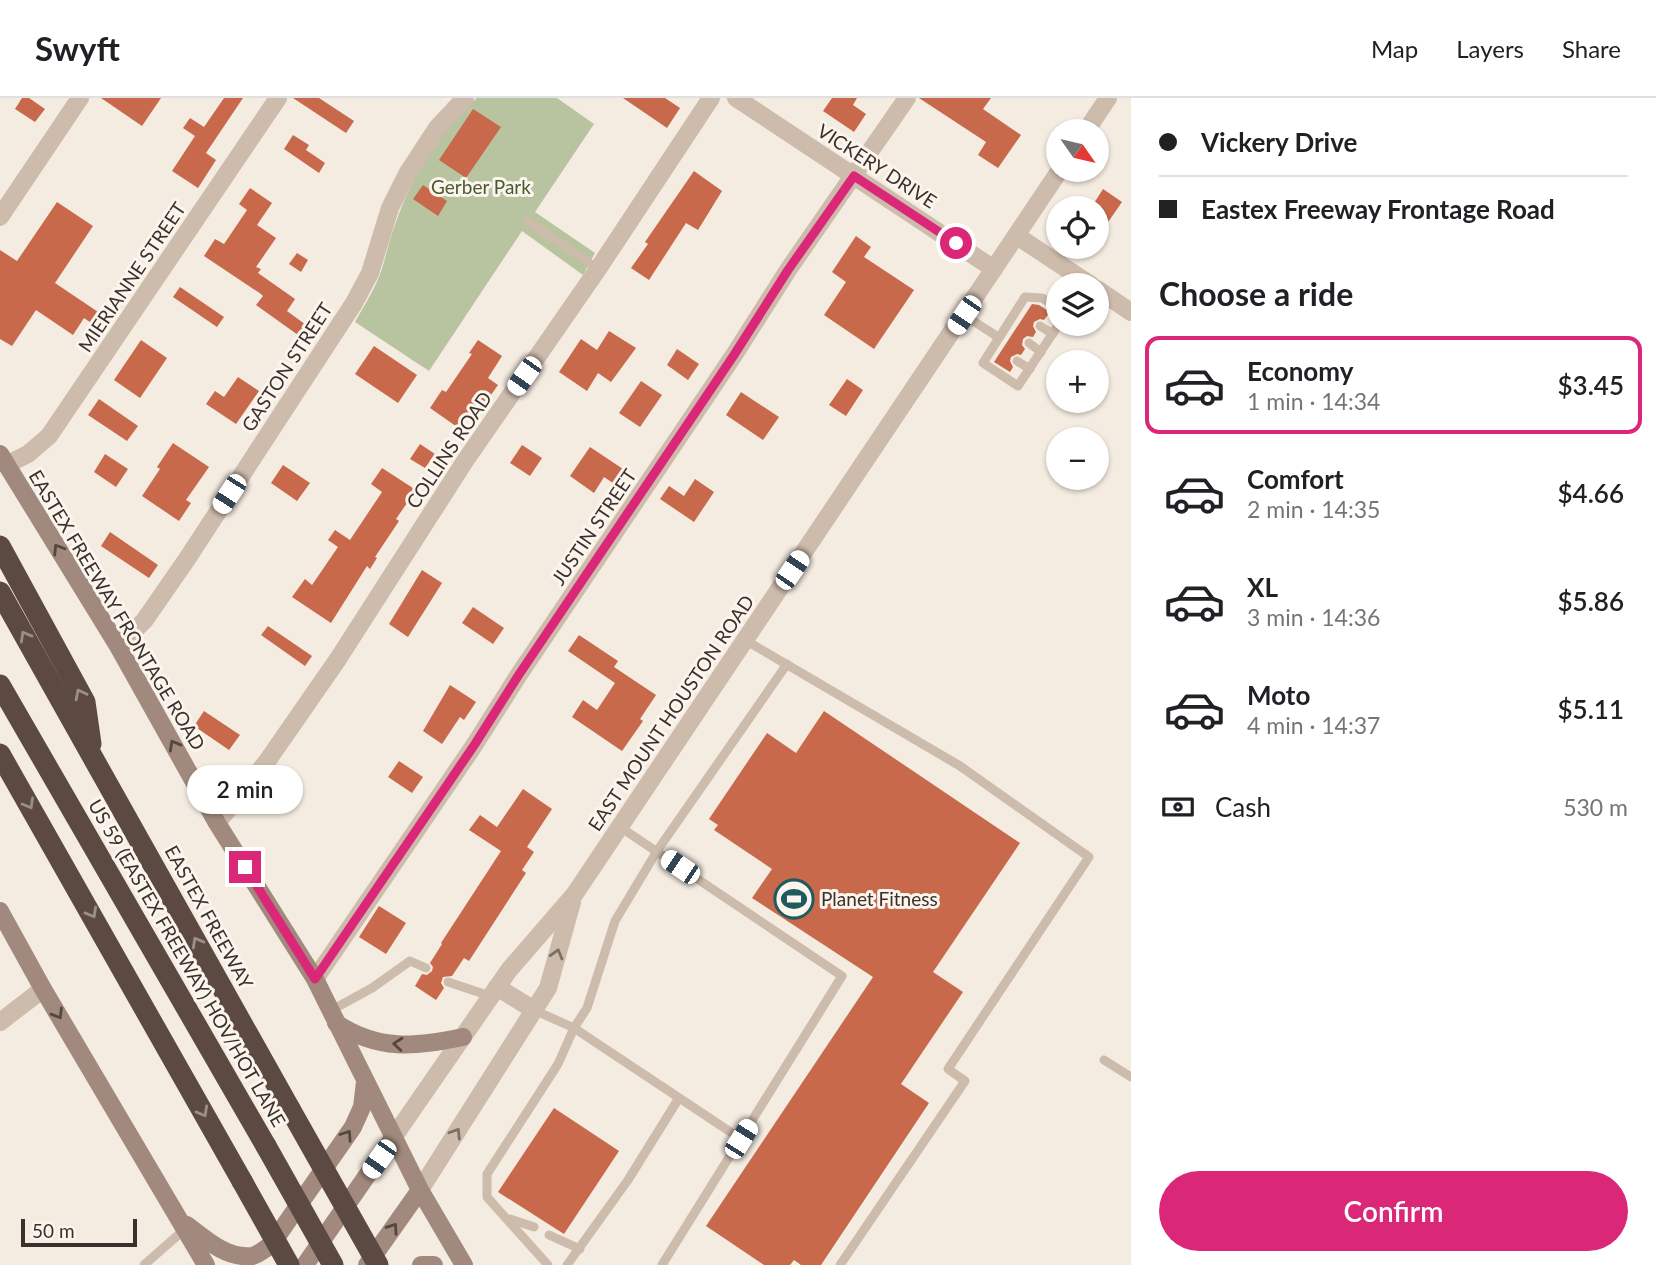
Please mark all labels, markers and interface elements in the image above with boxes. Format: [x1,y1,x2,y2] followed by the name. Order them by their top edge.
[35,28,120,68] text: Swyft
[1371,34,1418,63] text: Map
[1456,34,1524,63] text: Layers
[1562,34,1621,63] text: Share
[813,119,941,213] street label: VICKERY DRIVE
[1046,119,1110,182] north arrow
[1046,119,1109,490] map controls
[1201,126,1357,158] text: Vickery Drive
[431,175,531,198] park label: Gerber Park
[1201,193,1555,225] text: Eastex Freeway Frontage Road
[1046,196,1109,259] button: locate
[73,198,190,356] street label: MIERIANNE STREET
[940,227,972,259] route start
[1046,273,1109,336] button: layers
[1159,274,1353,313] text: Choose a ride
[944,292,985,338] car
[236,298,337,435] street label: GASTON STREET
[1046,350,1109,413] button: +
[504,353,545,399] car
[1163,354,1226,417] icon: car
[1247,355,1353,387] text: Economy
[1558,369,1624,401] text: $3.45
[401,387,496,513] street label: COLLINS ROAD
[1247,387,1380,415] text: 1 min · 14:34
[1046,427,1109,490] button: −
[1163,462,1226,525] icon: car
[1247,463,1344,495] text: Comfort
[546,464,641,589] street label: JUSTIN STREET
[24,465,210,754] street label: EASTEX FREEWAY FRONTAGE ROAD
[209,471,250,517] car
[1558,477,1624,509] text: $4.66
[1247,495,1380,523] text: 2 min · 14:35
[54,544,67,557] one-way arrow
[772,547,813,593] car
[1163,570,1226,633] icon: car
[1247,571,1278,603] text: XL
[1558,585,1624,617] text: $5.86
[583,590,758,835] street label: EAST MOUNT HOUSTON ROAD
[1247,603,1380,631] text: 3 min · 14:36
[20,631,33,644] one-way arrow
[1163,678,1226,741] icon: car
[1247,679,1310,711] text: Moto
[74,689,88,701] one-way arrow
[1558,693,1624,725] text: $5.11
[1247,711,1380,739] text: 4 min · 14:37
[169,740,182,752] one-way arrow
[187,766,303,814] callout: 2 min
[217,775,273,803] text: 2 min
[1159,788,1197,826] icon: cash
[1215,791,1271,823] text: Cash
[1563,793,1628,821] text: 530 m
[84,795,291,1130] street label: US 59 (EASTEX FREEWAY) HOV/HOT LANE
[21,797,34,809] one-way arrow
[161,841,258,993] street label: EASTEX FREEWAY
[657,847,704,887] car
[229,851,261,883] route end
[773,878,815,920] sports icon: Planet Fitness
[821,887,938,910] place label: Planet Fitness
[84,906,97,919] one-way arrow
[192,937,205,950] one-way arrow
[549,949,563,961] one-way arrow
[49,1006,62,1019] one-way arrow
[392,1037,403,1052] one-way arrow
[195,1104,208,1117] one-way arrow
[721,1116,762,1162] car
[448,1128,461,1141] one-way arrow
[339,1130,351,1143] one-way arrow
[359,1136,400,1182] car
[1159,1171,1628,1251] button: Confirm
[21,1216,136,1248] scale bar
[32,1219,75,1242] text: 50 m
[385,1223,398,1236] one-way arrow

